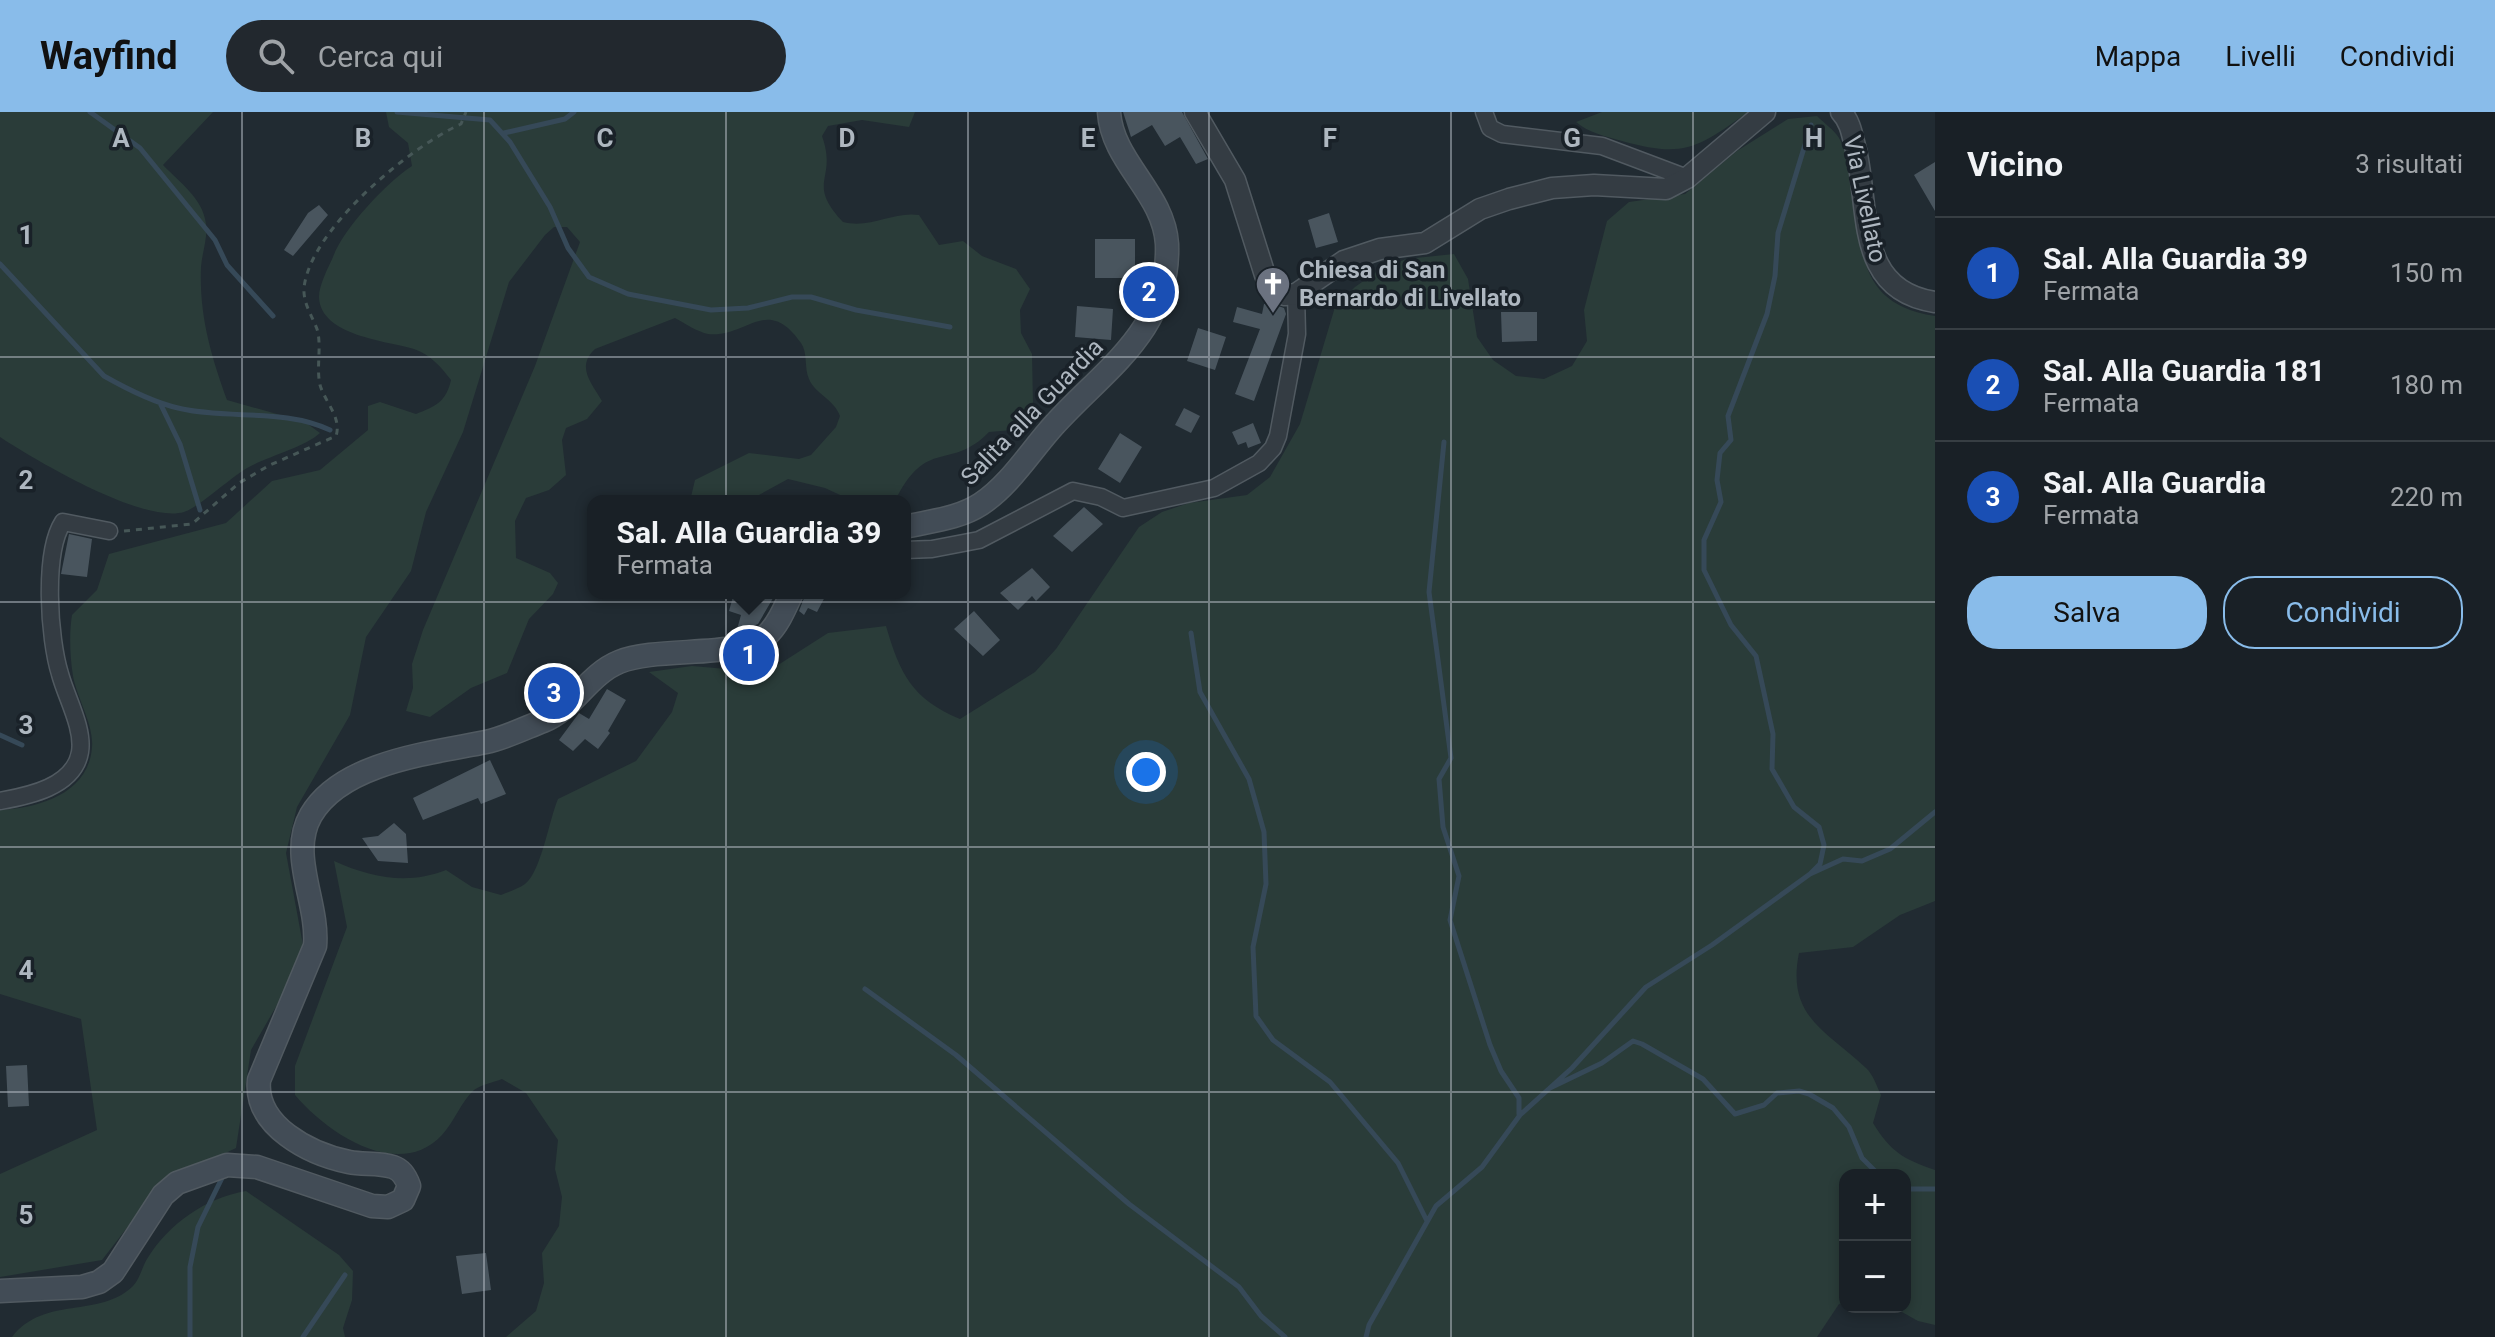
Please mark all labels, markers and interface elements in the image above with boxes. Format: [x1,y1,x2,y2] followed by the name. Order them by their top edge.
[226,20,786,92] search box
[40,34,178,78] text: Wayfind
[254,34,298,78] icon: search
[318,39,443,74] text: Cerca qui
[2095,40,2181,73] text: Mappa
[2225,40,2296,73] text: Livelli
[2340,40,2455,73] text: Condividi
[112,123,130,153] text: A
[355,123,371,153] text: B
[596,123,614,153] text: C
[839,123,855,153] text: D
[1081,123,1096,153] text: E
[1323,123,1337,153] text: F
[1563,123,1581,153] text: G
[1805,123,1823,153] text: H
[1838,133,1892,265] street label: Via Livellato
[1967,144,2063,184] text: Vicino
[2355,149,2463,179] text: 3 risultati
[19,220,33,250] text: 1
[2043,241,2308,276] text: Sal. Alla Guardia 39
[1299,256,1521,312] place label: Chiesa di San Bernardo di Livellato
[1986,258,2000,288] text: 1
[2390,258,2463,288] text: 150 m
[1123,262,1175,322] pin: 2
[1254,265,1292,315] church icon: Chiesa di San Bernardo di Livellato
[2043,276,2139,306] text: Fermata
[955,333,1109,491] street label: Salita alla Guardia
[2043,353,2325,388] text: Sal. Alla Guardia 181
[1986,370,2000,400] text: 2
[2390,370,2463,400] text: 180 m
[2043,388,2139,418] text: Fermata
[19,465,33,495] text: 2
[2043,465,2266,500] text: Sal. Alla Guardia
[1986,482,2000,512] text: 3
[2390,482,2463,512] text: 220 m
[587,495,911,599] popup
[2043,500,2139,530] text: Fermata
[617,515,881,550] text: Sal. Alla Guardia 39
[617,550,713,580] text: Fermata
[1967,576,2207,649] button: Salva
[2223,576,2463,649] button: Condividi
[723,625,775,685] pin: 1
[528,663,580,723] pin: 3
[19,710,33,740] text: 3
[1126,752,1166,792] your location
[19,955,34,985] text: 4
[1839,1169,1911,1313] map controls
[1839,1169,1911,1241] button: +
[19,1200,33,1230] text: 5
[1839,1241,1911,1313] button: −

